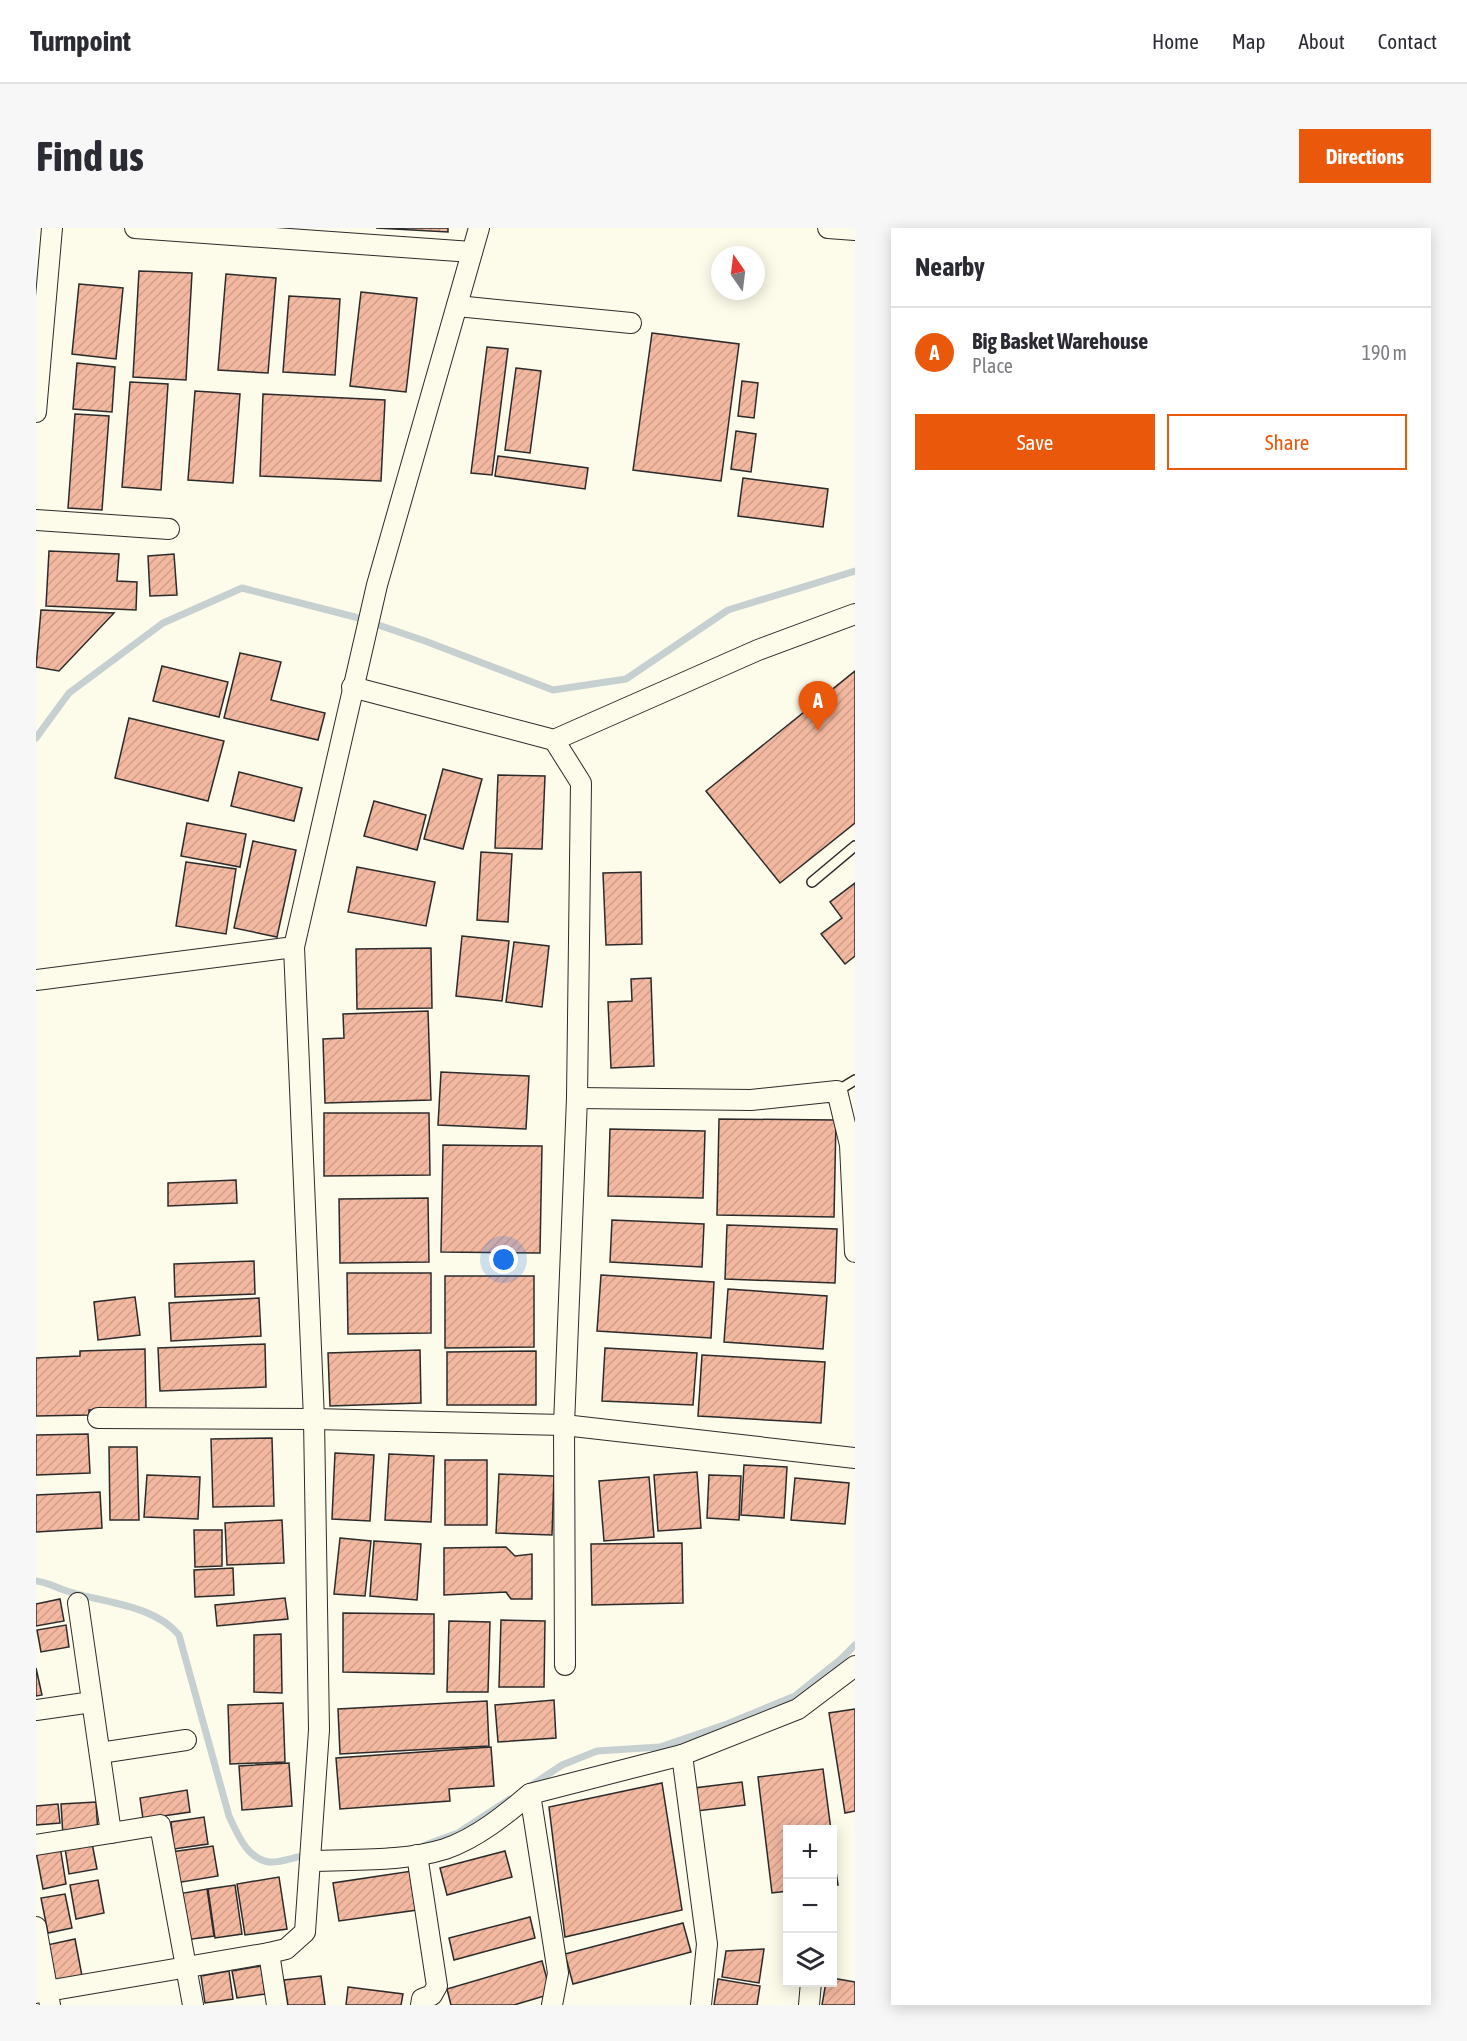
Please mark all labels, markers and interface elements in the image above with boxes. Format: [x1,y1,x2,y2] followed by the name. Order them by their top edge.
[30,25,131,57] text: Turnpoint
[1152,29,1199,53] text: Home
[1232,29,1266,53] text: Map
[1299,29,1345,53] text: About
[1378,29,1437,53] text: Contact
[1299,129,1431,183] button: Directions
[36,132,144,180] text: Find us
[711,246,765,300] north arrow
[915,252,985,282] text: Nearby
[972,328,1148,354] text: Big Basket Warehouse
[930,341,939,364] text: A
[1362,341,1407,364] text: 190 m
[972,354,1013,377] text: Place
[915,414,1155,470] button: Save
[1167,414,1407,470] button: Share
[798,682,838,731] pin: A
[489,1245,518,1274] your location
[783,1825,837,1987] map controls
[783,1825,837,1879] button: +
[783,1879,837,1933] button: −
[783,1933,837,1987] button: layers

